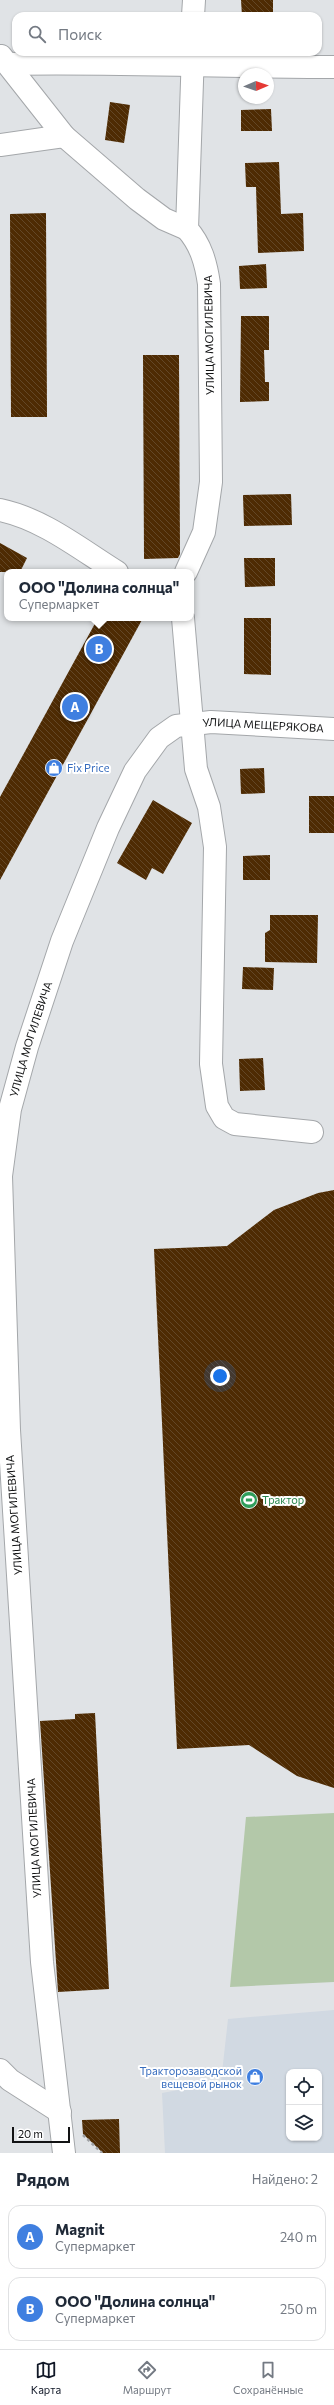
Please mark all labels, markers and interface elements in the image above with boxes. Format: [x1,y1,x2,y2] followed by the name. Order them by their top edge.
[12,12,322,56] search box
[26,23,48,45] icon: search
[58,25,102,43] text: Поиск
[238,68,274,104] north arrow
[201,274,216,395] street label: УЛИЦА МОГИЛЕВИЧА
[4,569,194,621] popup
[19,578,179,596] text: ООО "Долина солнца"
[19,596,99,612] text: Супермаркет
[86,634,112,664] pin: B
[62,692,88,722] pin: A
[202,715,325,734] street label: УЛИЦА МЕЩЕРЯКОВА
[44,758,64,778] shop icon: Fix Price
[67,761,110,774] place label: Fix Price
[7,979,54,1098] street label: УЛИЦА МОГИЛЕВИЧА
[210,1366,230,1386] your location
[3,1454,24,1575] street label: УЛИЦА МОГИЛЕВИЧА
[239,1490,259,1510] sports icon: Трактор
[262,1493,304,1506] place label: Трактор
[24,1777,43,1898] street label: УЛИЦА МОГИЛЕВИЧА
[139,2064,242,2090] place label: Тракторозаводской вещевой рынок
[245,2067,265,2087] shop icon: Тракторозаводской вещевой рынок
[286,2069,322,2141] map controls
[286,2069,322,2105] button: locate
[286,2105,322,2141] button: layers
[12,2125,70,2144] scale bar
[18,2127,43,2140] text: 20 m
[16,2169,70,2190] text: Рядом
[252,2171,318,2187] text: Найдено: 2
[55,2220,105,2238] text: Magnit
[25,2229,35,2245] text: A
[280,2229,317,2245] text: 240 m
[55,2238,135,2254] text: Супермаркет
[55,2292,215,2310] text: ООО "Долина солнца"
[26,2301,34,2317] text: B
[280,2301,317,2317] text: 250 m
[55,2310,135,2326] text: Супермаркет
[31,2359,61,2396] tab: Карта
[123,2359,171,2396] tab: Маршрут
[233,2359,303,2396] tab: Сохранённые

